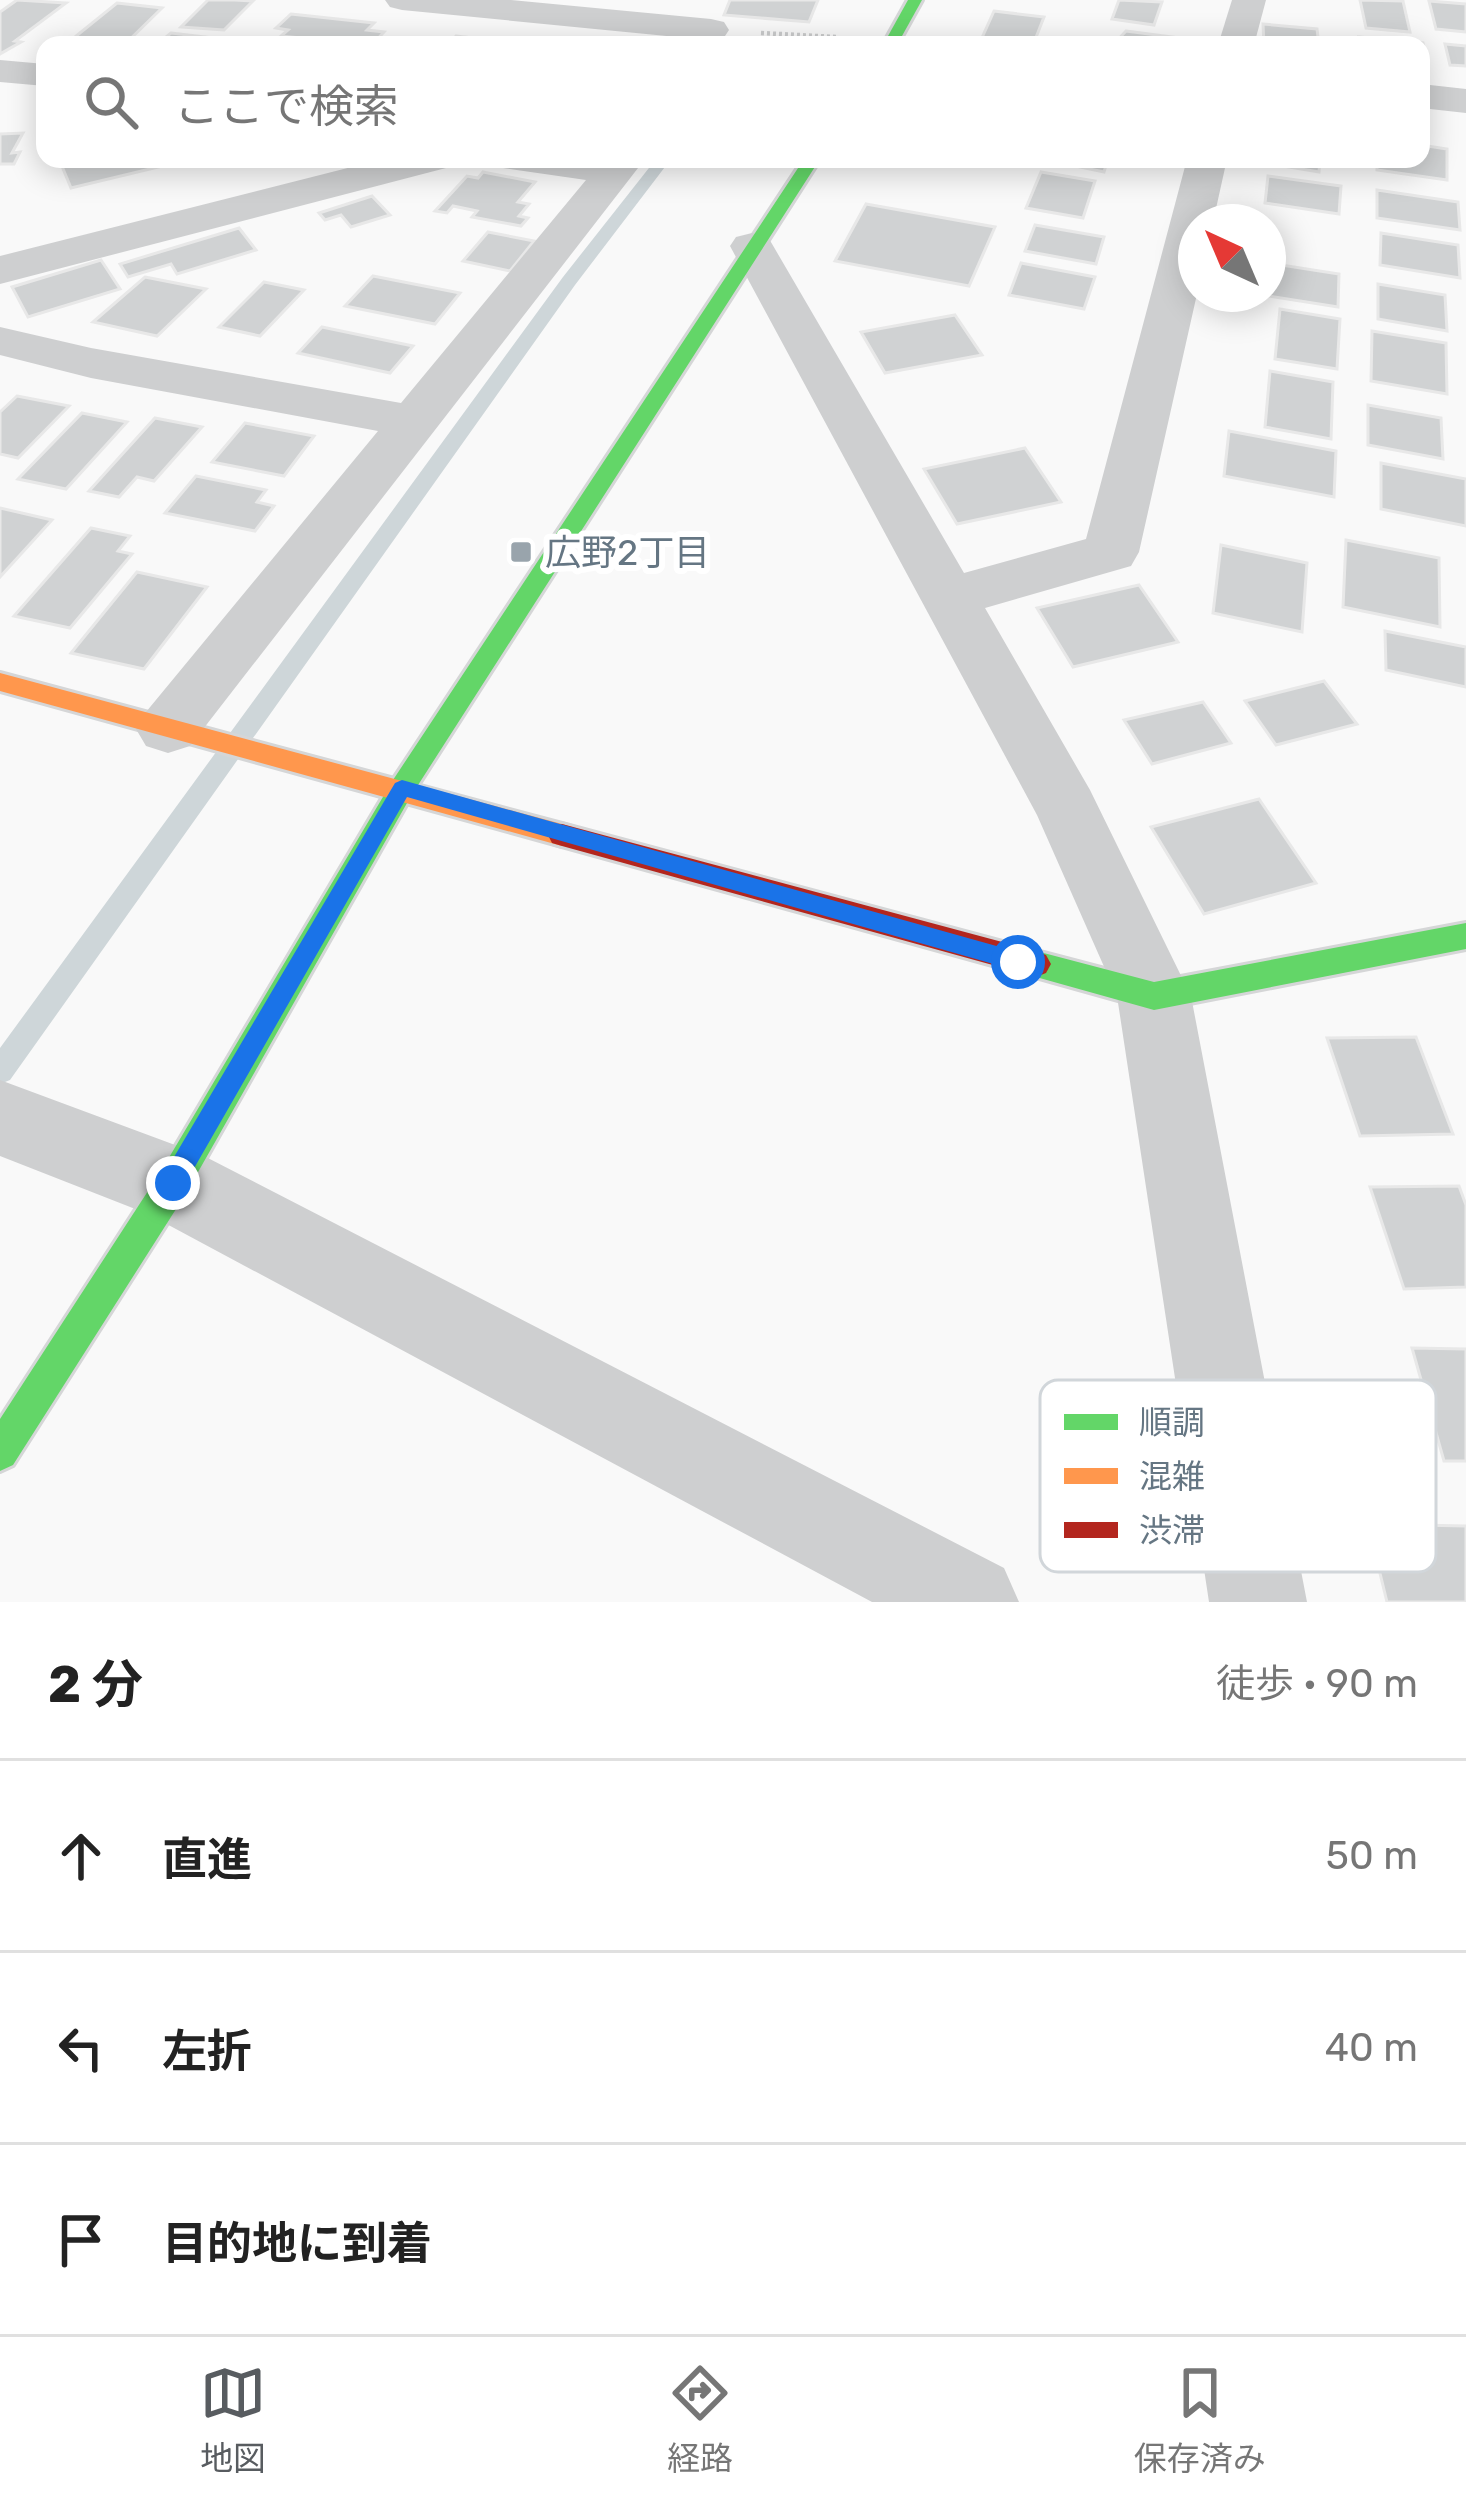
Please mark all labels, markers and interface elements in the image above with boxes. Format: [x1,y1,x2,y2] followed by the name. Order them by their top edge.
[36,36,1430,168] search box
[78,69,144,135] icon: search
[174,80,399,133] text: ここで検索
[1178,204,1286,312] north arrow
[545,531,710,574] place label: 広野2丁目
[508,539,534,565] marker: 広野2丁目
[991,935,1045,989] route start
[146,1156,200,1210] route end
[1040,1380,1436,1572] legend
[1139,1403,1205,1442] text: 順調
[1139,1457,1205,1496] text: 混雑
[1139,1511,1205,1550] text: 渋滞
[48,1654,143,1715] text: 2 分
[1216,1661,1418,1707] text: 徒歩 · 90 m
[48,1823,114,1889] icon: ahead
[162,1833,252,1886] text: 直進
[1326,1833,1418,1879] text: 50 m
[48,2015,114,2081] icon: left
[162,2025,252,2078] text: 左折
[1325,2025,1418,2071] text: 40 m
[48,2207,114,2273] icon: arrive
[162,2217,432,2270] text: 目的地に到着
[200,2360,266,2480] tab: 地図
[667,2360,733,2480] tab: 経路
[1134,2360,1266,2480] tab: 保存済み

